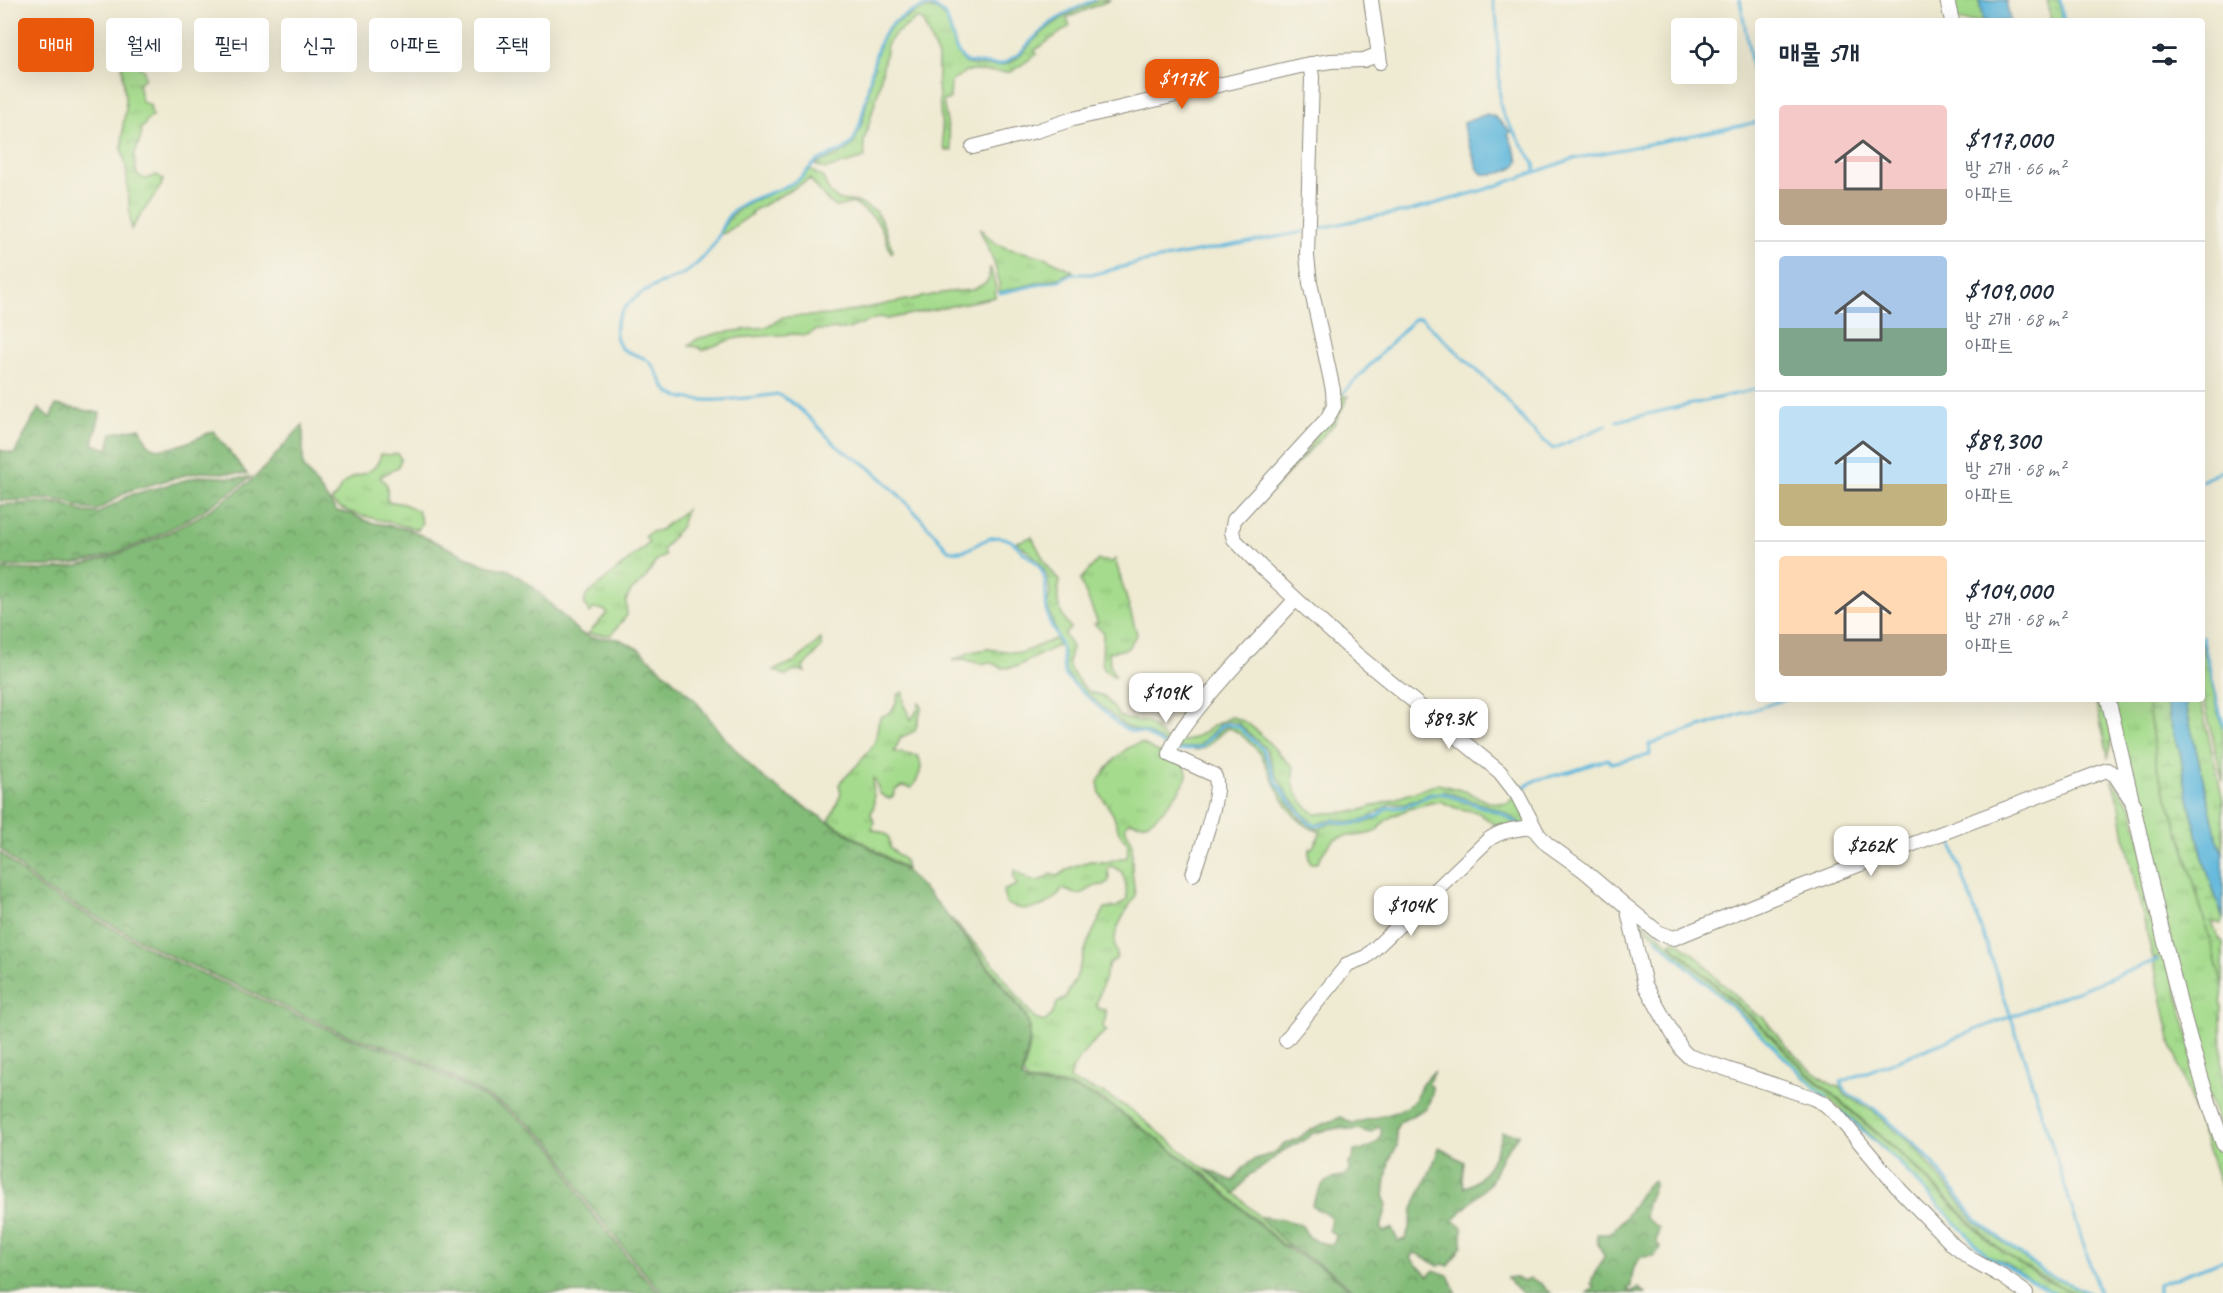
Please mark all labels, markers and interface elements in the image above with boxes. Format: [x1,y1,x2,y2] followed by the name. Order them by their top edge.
[18,18,94,72] chip: 매매
[106,18,182,72] chip: 월세
[194,18,269,72] chip: 필터
[281,18,357,72] chip: 신규
[369,18,462,72] chip: 아파트
[474,18,550,72] chip: 주택
[1671,18,1737,84] map controls
[1671,18,1737,84] button: locate
[1779,37,1859,70] text: 매물 5개
[2148,38,2181,71] icon: filters
[1140,59,1224,110] pin: $117K
[1159,66,1205,91] text: $117K
[1965,123,2052,156] text: $117,000
[1827,129,1899,201] icon: home
[1965,156,2065,181] text: 방 2개 · 66 m²
[1965,182,2013,207] text: 아파트
[1965,274,2052,307] text: $109,000
[1827,280,1899,352] icon: home
[1965,307,2065,332] text: 방 2개 · 68 m²
[1965,333,2013,358] text: 아파트
[1965,424,2040,457] text: $89,300
[1827,430,1899,502] icon: home
[1965,457,2065,482] text: 방 2개 · 68 m²
[1965,483,2013,508] text: 아파트
[1965,574,2052,607] text: $104,000
[1827,580,1899,652] icon: home
[1965,607,2065,632] text: 방 2개 · 68 m²
[1965,633,2013,658] text: 아파트
[1124,673,1208,724] pin: $109K
[1143,680,1189,705] text: $109K
[1400,699,1498,750] pin: $89.3K
[1424,706,1474,731] text: $89.3K
[1829,826,1913,877] pin: $262K
[1848,833,1894,858] text: $262K
[1369,886,1453,937] pin: $104K
[1388,893,1434,918] text: $104K

